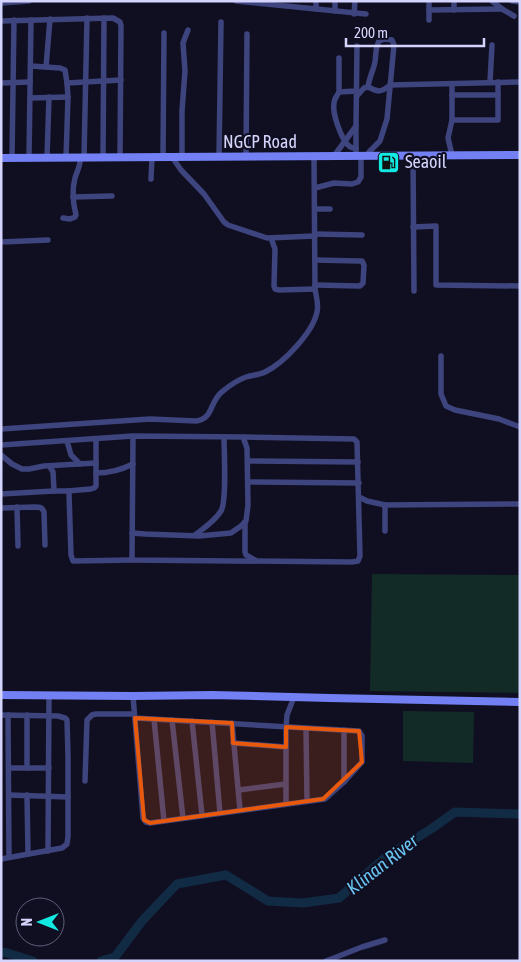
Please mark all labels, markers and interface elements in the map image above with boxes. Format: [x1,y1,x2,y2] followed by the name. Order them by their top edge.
[346,15,484,47] scale bar
[354,24,388,41] text: 200 m
[223,131,297,152] street label: NGCP Road
[377,150,401,174] fuel station icon: Seaoil
[405,151,447,172] place label: Seaoil
[342,829,423,899] water label: Klinan River
[15,897,65,947] north arrow
[19,918,35,926] text: N

